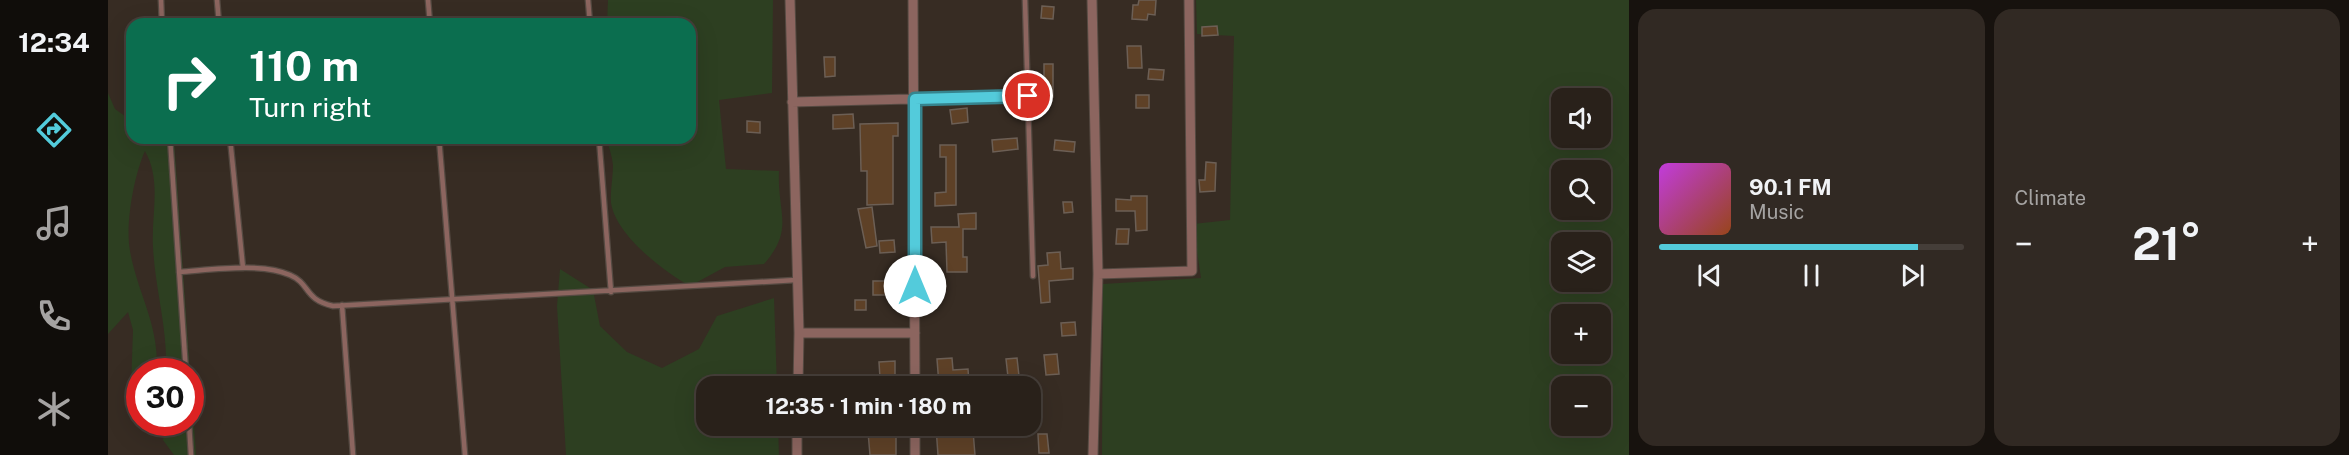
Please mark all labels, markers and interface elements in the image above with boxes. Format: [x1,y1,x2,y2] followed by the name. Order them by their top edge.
[18,26,90,58] text: 12:34
[249,41,359,90] text: 110 m
[150,42,228,120] icon: right
[1002,70,1053,121] pin
[1011,79,1044,112] icon: arrive
[1551,88,1611,436] map controls
[1551,88,1611,148] button: sound
[249,91,372,123] text: Turn right
[33,109,75,151] icon: directions
[1551,160,1611,220] button: search
[1749,174,1832,200] text: 90.1 FM
[2015,186,2086,210] text: Climate
[1749,200,1804,224] text: Music
[33,202,75,244] icon: music
[2132,217,2201,270] text: 21°
[2015,225,2033,263] text: −
[2301,225,2319,263] text: +
[1551,232,1611,292] button: layers
[883,254,947,318] position arrow
[1693,259,1726,292] icon: previous
[1795,259,1828,292] icon: pause
[1896,259,1929,292] icon: next
[33,295,75,337] icon: phone
[1551,304,1611,364] button: +
[126,358,204,436] speed limit sign: 30
[1551,376,1611,436] button: −
[33,388,75,430] icon: climate
[766,393,971,419] text: 12:35 · 1 min · 180 m

